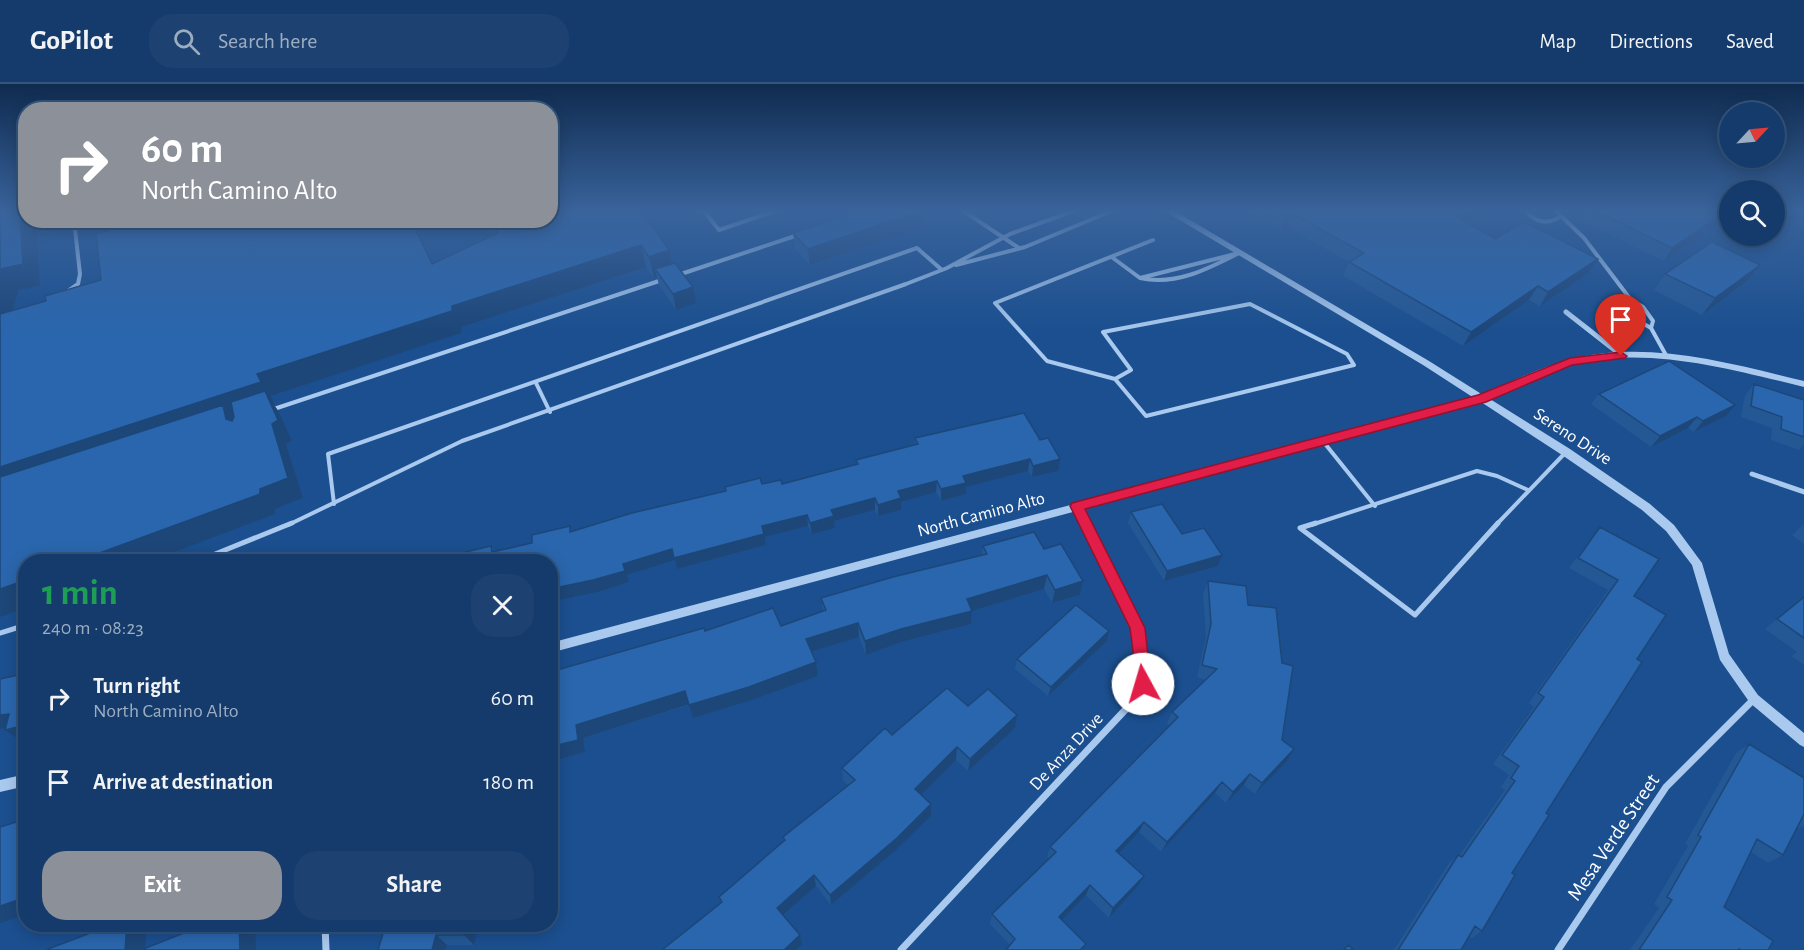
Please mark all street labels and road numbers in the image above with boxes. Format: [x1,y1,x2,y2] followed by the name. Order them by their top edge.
[1530,405,1615,469] street label: Sereno Drive
[916,489,1047,541] street label: North Camino Alto
[1027,710,1107,794] street label: De Anza Drive
[1563,770,1664,904] street label: Mesa Verde Street

